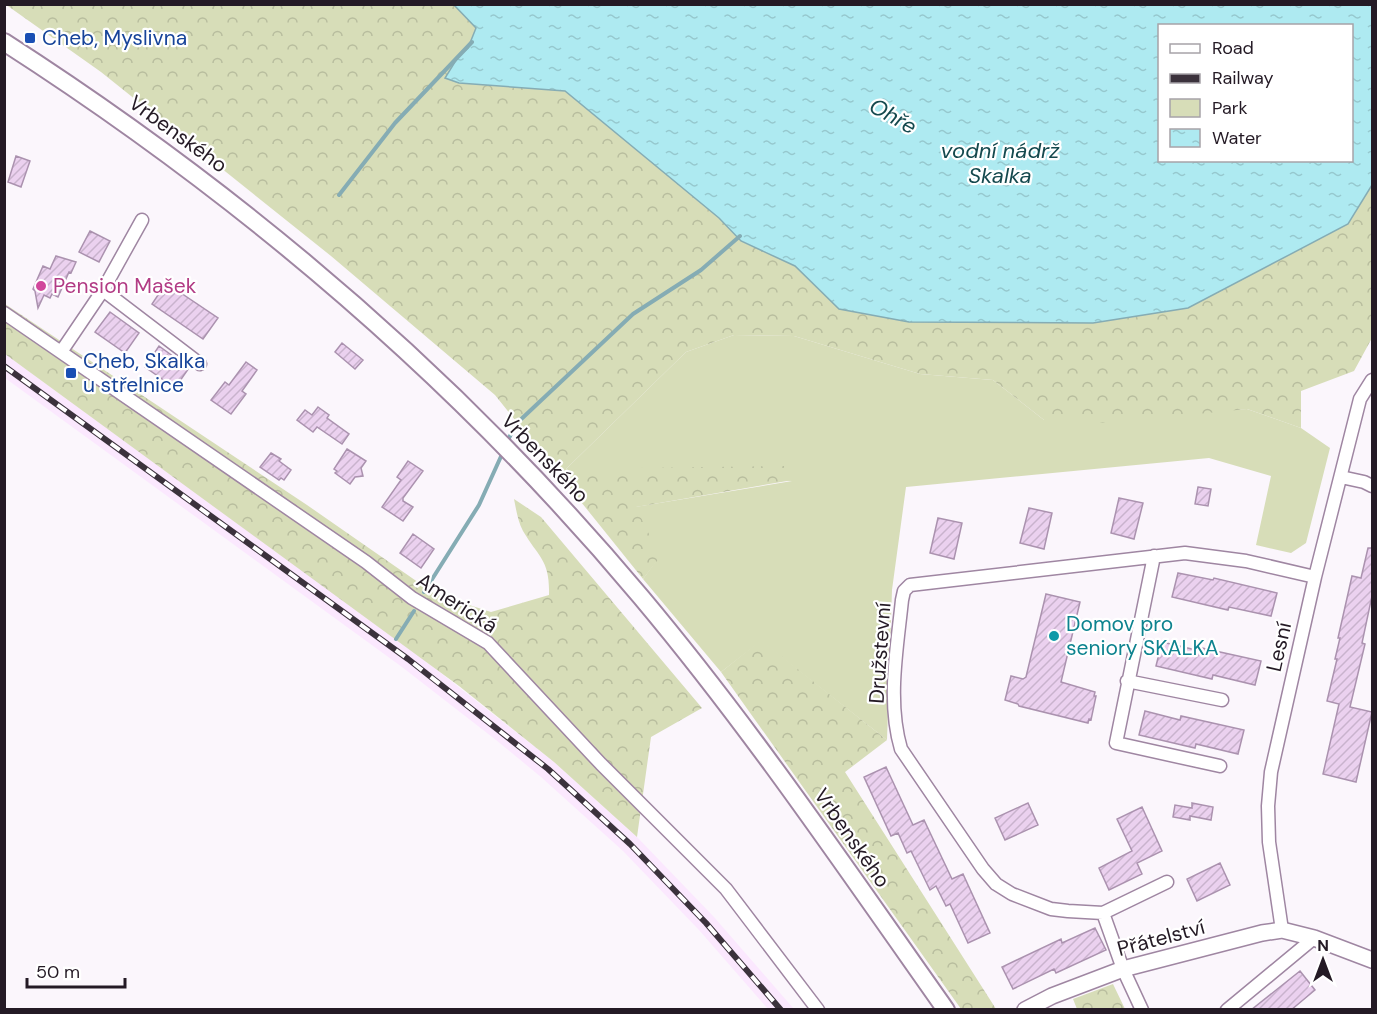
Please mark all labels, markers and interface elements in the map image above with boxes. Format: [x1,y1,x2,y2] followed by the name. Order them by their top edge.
[42,24,187,52] place label: Cheb, Myslivna
[1158,24,1353,162] legend
[23,31,37,45] marker: Cheb, Myslivna
[1212,36,1254,60] text: Road
[1212,66,1274,90] text: Railway
[123,89,233,179] street label: Vrbenského
[864,91,922,141] water label: Ohře
[1212,96,1248,120] text: Park
[1212,126,1262,150] text: Water
[941,136,1060,190] water label: vodní nádrž Skalka
[53,272,197,300] place label: Pension Mašek
[34,279,48,293] marker: Pension Mašek
[83,347,205,399] place label: Cheb, Skalka u střelnice
[64,366,78,380] marker: Cheb, Skalka u střelnice
[495,407,595,509] street label: Vrbenského
[411,566,503,640] street label: Americká
[863,601,898,704] street label: Družstevní
[1066,610,1219,662] place label: Domov pro seniory SKALKA
[1260,619,1298,674] street label: Lesní
[1047,629,1061,643] marker: Domov pro seniory SKALKA
[808,783,896,893] street label: Vrbenského
[1114,913,1208,963] street label: Přátelství
[1293,930,1353,990] north arrow
[1317,935,1329,956] text: N
[27,951,124,989] scale bar
[36,960,80,984] text: 50 m

